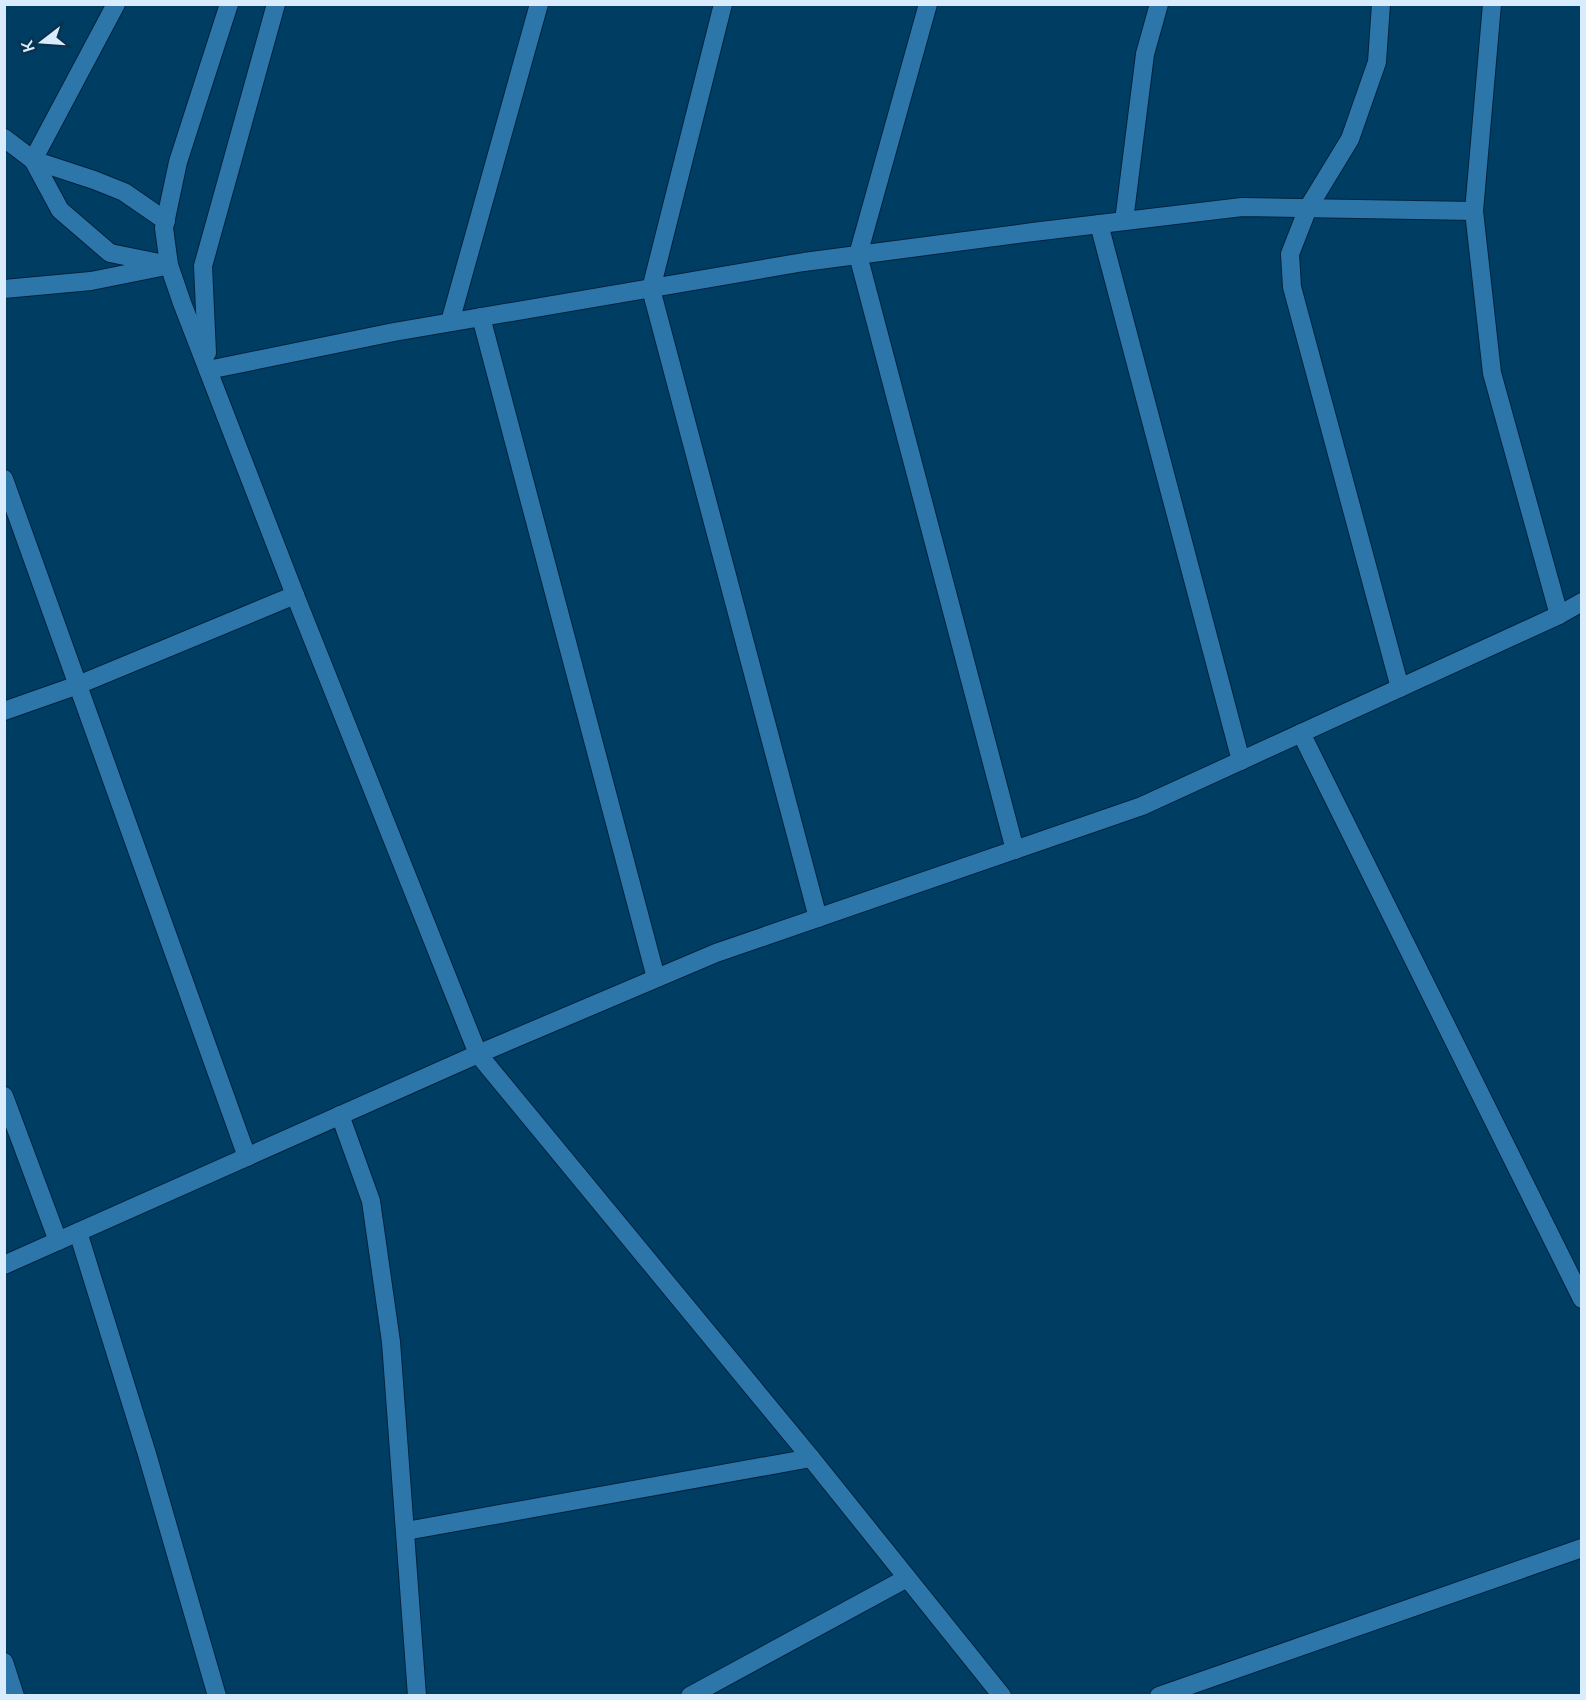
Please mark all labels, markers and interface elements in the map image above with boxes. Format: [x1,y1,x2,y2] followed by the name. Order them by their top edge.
[12,12,72,72] north arrow
[16,38,38,55] text: K

